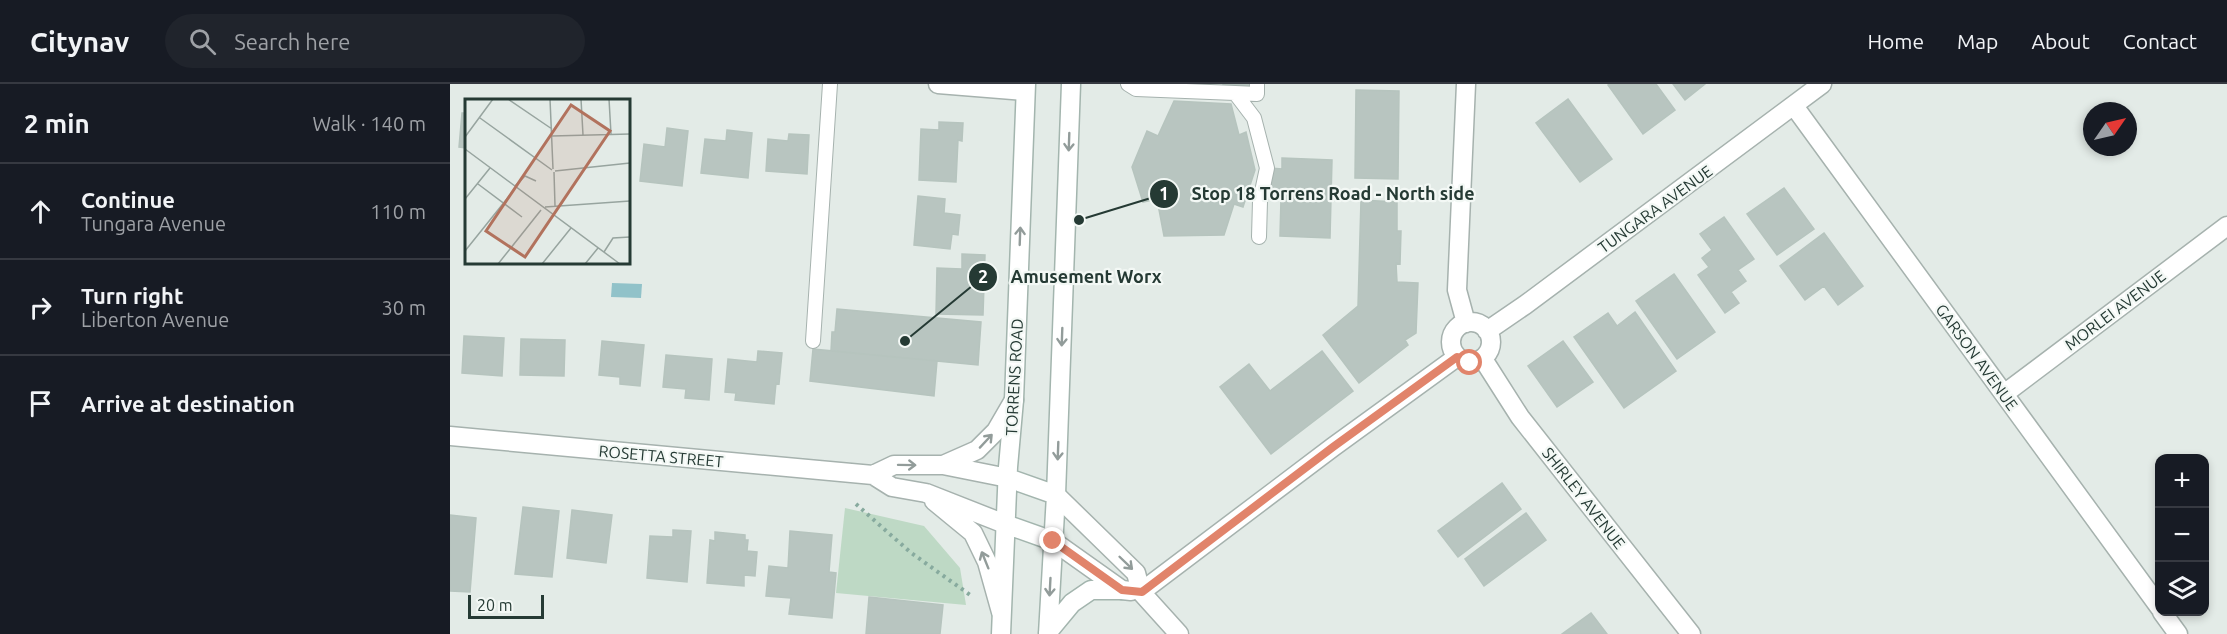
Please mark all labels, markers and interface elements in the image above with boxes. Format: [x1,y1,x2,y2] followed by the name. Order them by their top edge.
[165,14,585,68] search box
[186,25,219,58] icon: search
[30,26,129,57] text: Citynav
[234,29,350,54] text: Search here
[1867,29,1924,53] text: Home
[1957,29,1998,53] text: Map
[2031,29,2090,53] text: About
[2123,29,2197,53] text: Contact
[465,99,630,264] inset map
[2083,102,2137,156] north arrow
[24,109,90,138] text: 2 min
[313,112,426,135] text: Walk · 140 m
[1063,132,1075,152] one-way arrow
[1594,162,1716,256] street label: TUNGARA AVENUE
[1149,176,1486,212] callout: Stop 18 Torrens Road - North side
[1159,183,1169,203] text: 1
[1191,183,1475,203] text: Stop 18 Torrens Road - North side
[81,187,175,212] text: Continue
[24,195,57,228] icon: ahead
[370,200,426,223] text: 110 m
[81,212,226,235] text: Tungara Avenue
[1015,227,1026,247] one-way arrow
[968,259,1173,295] callout: Amusement Worx
[978,266,988,286] text: 2
[1011,266,1162,286] text: Amusement Worx
[2061,266,2169,354] street label: MORLEI AVENUE
[81,283,183,308] text: Turn right
[24,291,57,324] icon: right
[382,296,426,319] text: 30 m
[1932,300,2022,414] street label: GARSON AVENUE
[81,308,229,331] text: Liberton Avenue
[1002,318,1026,436] street label: TORRENS ROAD
[1056,327,1068,347] one-way arrow
[1456,349,1482,375] route start
[24,387,57,420] icon: arrive
[81,391,295,416] text: Arrive at destination
[979,434,993,449] one-way arrow
[1052,441,1063,461] one-way arrow
[598,442,724,470] street label: ROSETTA STREET
[1539,444,1629,552] street label: SHIRLEY AVENUE
[2155,454,2209,616] map controls
[2155,454,2209,508] button: +
[896,459,916,471] one-way arrow
[2155,508,2209,562] button: −
[1039,527,1065,553] route end
[979,551,990,570] one-way arrow
[1118,555,1133,570] one-way arrow
[2155,562,2209,616] button: layers
[1045,577,1056,597] one-way arrow
[468,592,544,620] scale bar
[477,596,513,614] text: 20 m

